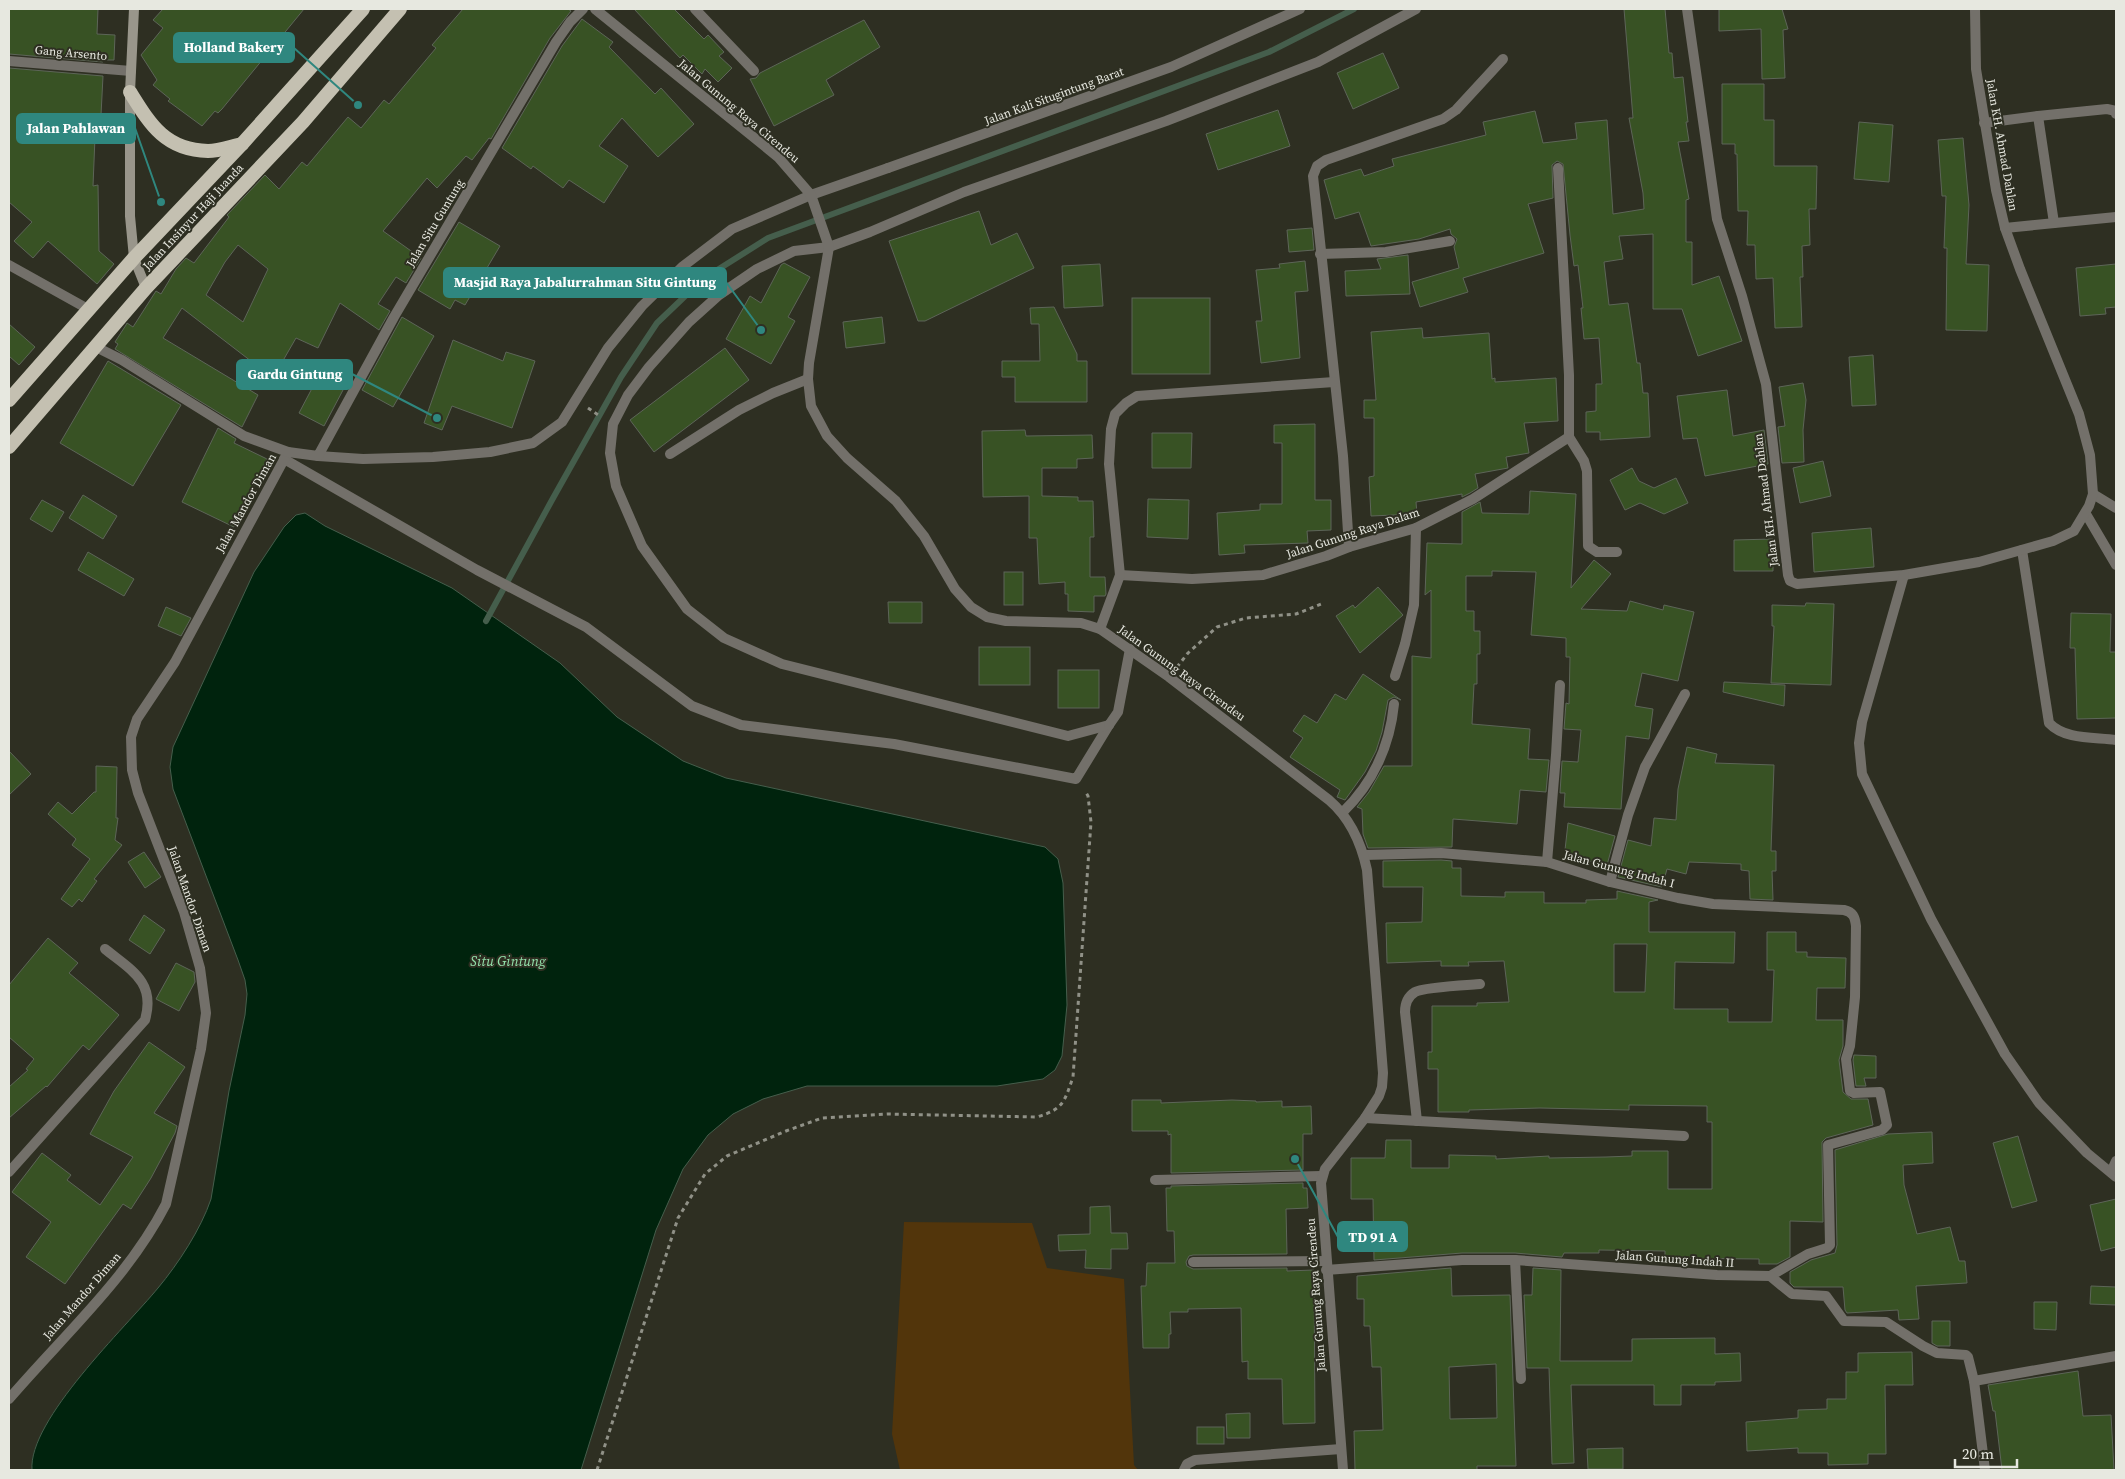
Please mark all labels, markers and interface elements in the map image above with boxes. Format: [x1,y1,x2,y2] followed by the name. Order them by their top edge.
[174,33,294,62] callout: Holland Bakery
[184,37,285,57] text: Holland Bakery
[34,42,108,64] street label: Gang Arsento
[674,55,803,166] street label: Jalan Gunung Raya Cirendeu
[981,63,1126,129] street label: Jalan Kali Situgintung Barat
[1982,77,2022,212] street label: Jalan KH. Ahmad Dahlan
[17,114,135,143] callout: Jalan Pahlawan
[26,118,126,138] text: Jalan Pahlawan
[139,159,247,275] street label: Jalan Insinyur Haji Juanda
[402,176,468,271] street label: Jalan Situ Guntung
[444,268,726,297] callout: Masjid Raya Jabalurrahman Situ Gintung
[454,272,717,292] text: Masjid Raya Jabalurrahman Situ Gintung
[237,360,352,389] callout: Gardu Gintung
[248,364,343,384] text: Gardu Gintung
[1750,433,1782,568] street label: Jalan KH. Ahmad Dahlan
[212,450,280,556] street label: Jalan Mandor Diman
[1283,504,1422,562] street label: Jalan Gunung Raya Dalam
[1114,621,1249,725] street label: Jalan Gunung Raya Cirendeu
[164,843,216,954] street label: Jalan Mandor Diman
[1561,846,1676,892] street label: Jalan Gunung Indah I
[470,951,547,971] water label: Situ Gintung
[1303,1218,1329,1373] street label: Jalan Gunung Raya Cirendeu
[1338,1222,1407,1251] callout: TD 91 A
[1348,1227,1398,1247] text: TD 91 A
[1614,1247,1735,1271] street label: Jalan Gunung Indah II
[39,1249,125,1344] street label: Jalan Mandor Diman
[1955,1436,2018,1468] scale bar
[1962,1443,1994,1464] text: 20 m

